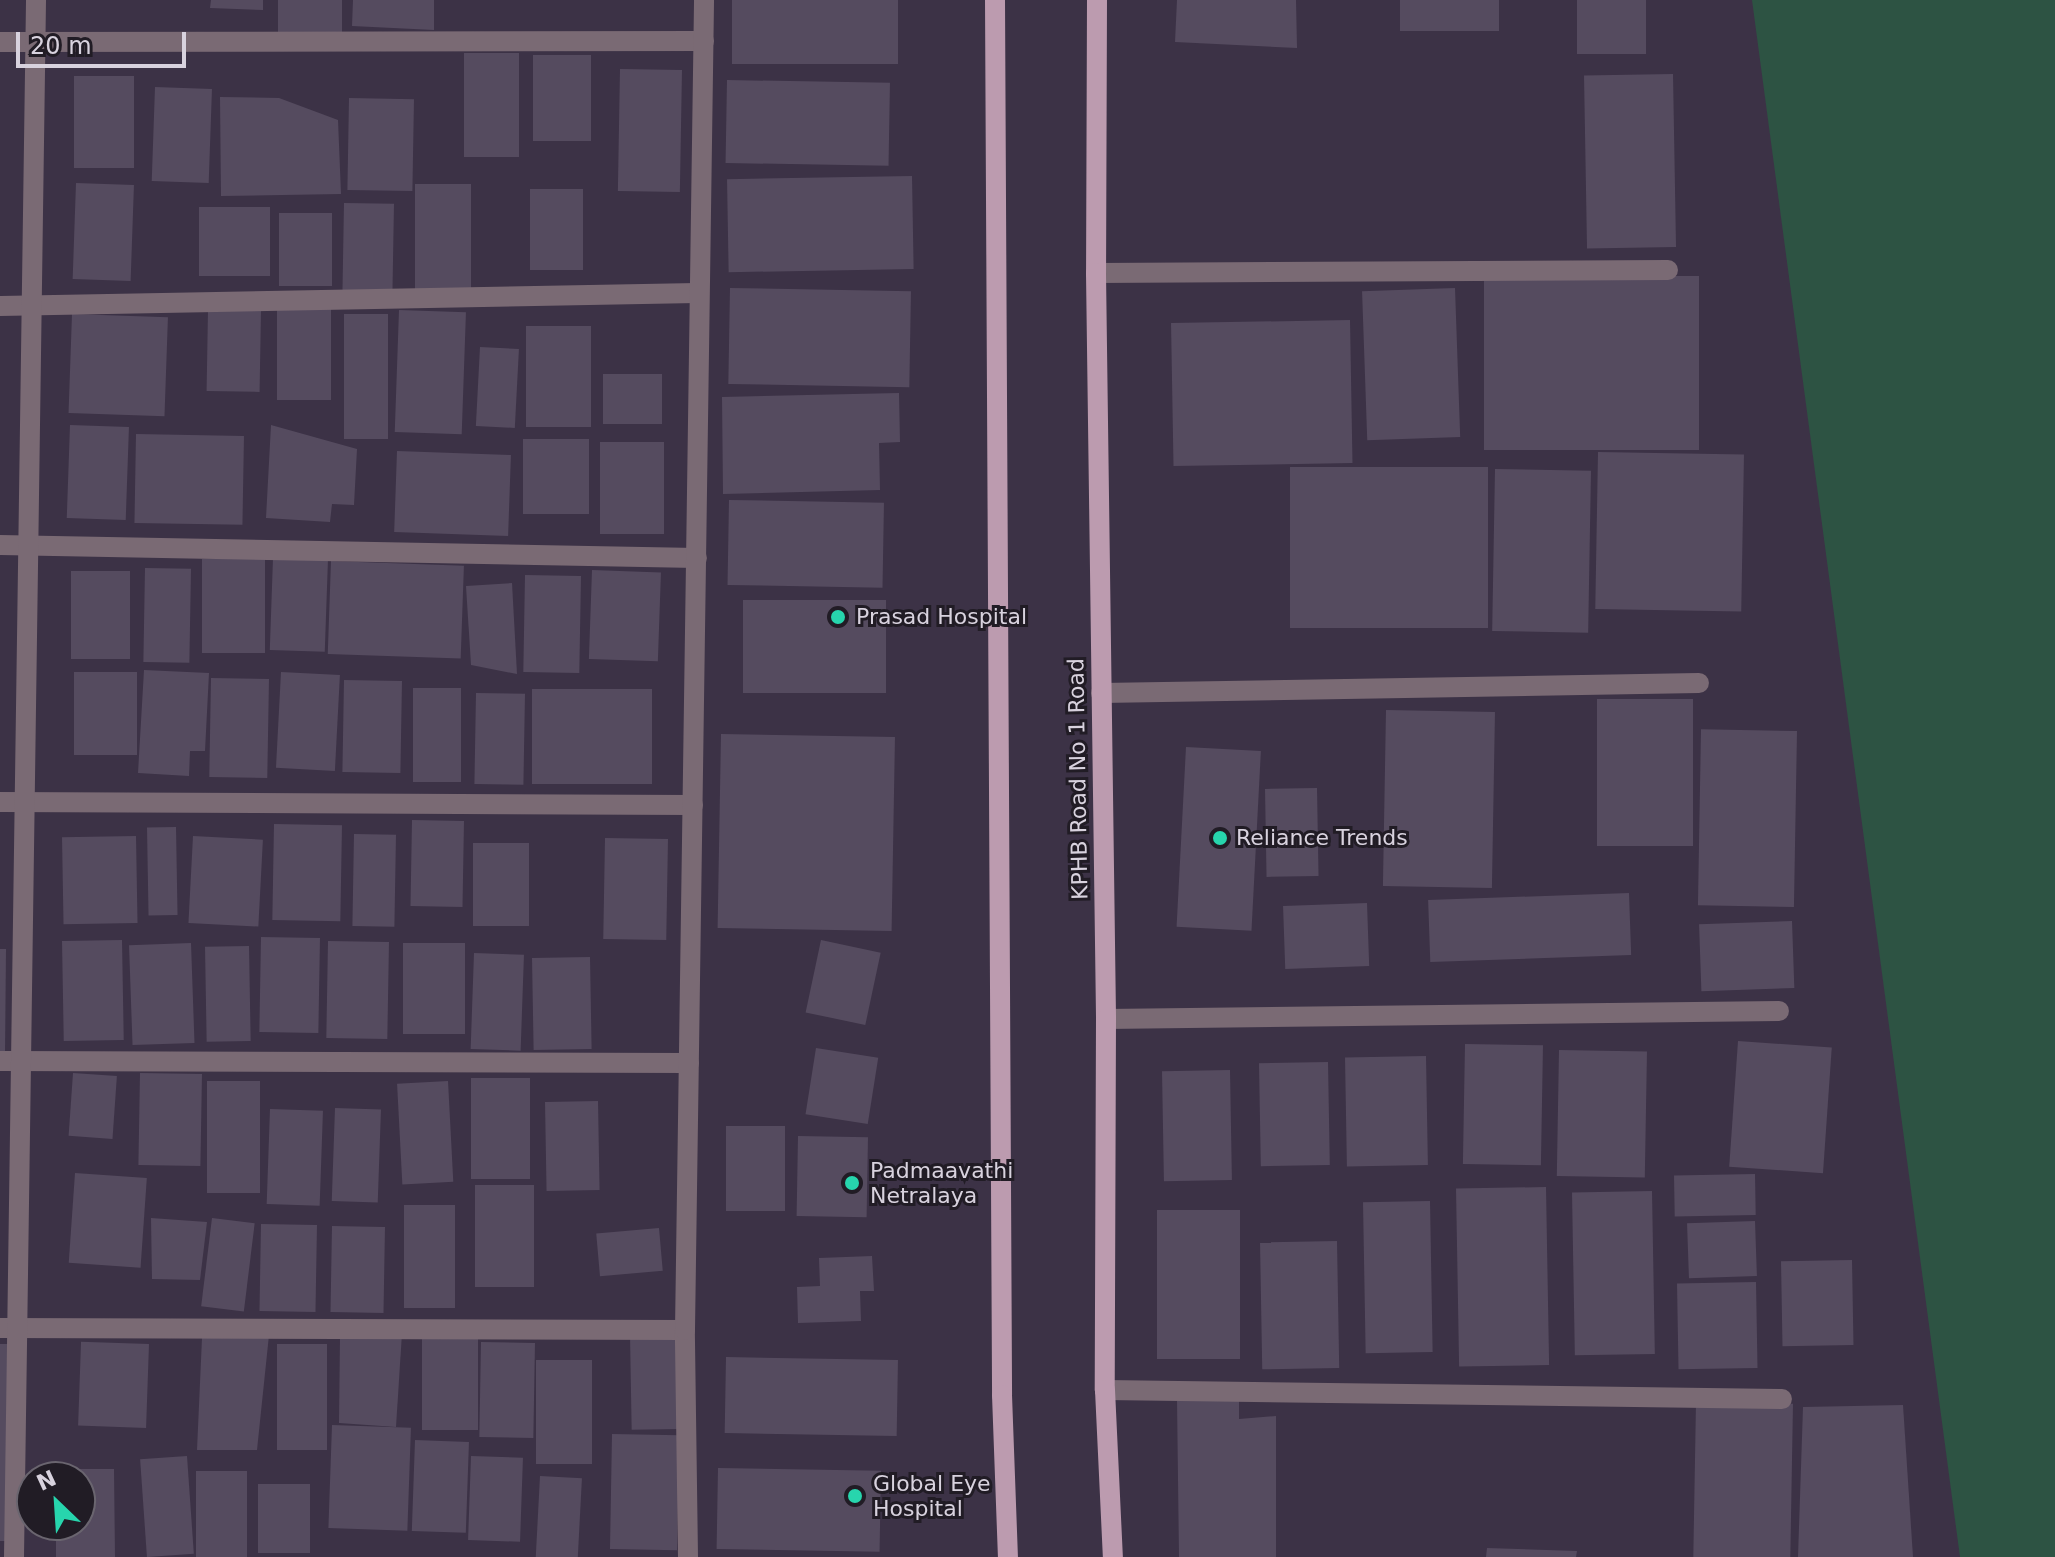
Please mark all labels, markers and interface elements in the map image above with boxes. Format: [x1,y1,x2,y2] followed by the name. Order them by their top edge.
[20,16,190,66] scale bar
[30,32,92,60] text: 20 m
[856,604,1027,630] place label: Prasad Hospital
[827,606,849,628] marker: Prasad Hospital
[1063,658,1093,900] street label: KPHB Road No 1 Road
[1236,825,1408,851] place label: Reliance Trends
[1211,829,1229,847] marker: Reliance Trends
[870,1157,1013,1208] place label: Padmaavathi Netralaya
[841,1172,863,1194] marker: Padmaavathi Netralaya
[16,1461,96,1541] north arrow
[33,1465,60,1496] text: N
[873,1470,991,1522] place label: Global Eye Hospital
[844,1485,866,1507] marker: Global Eye Hospital

